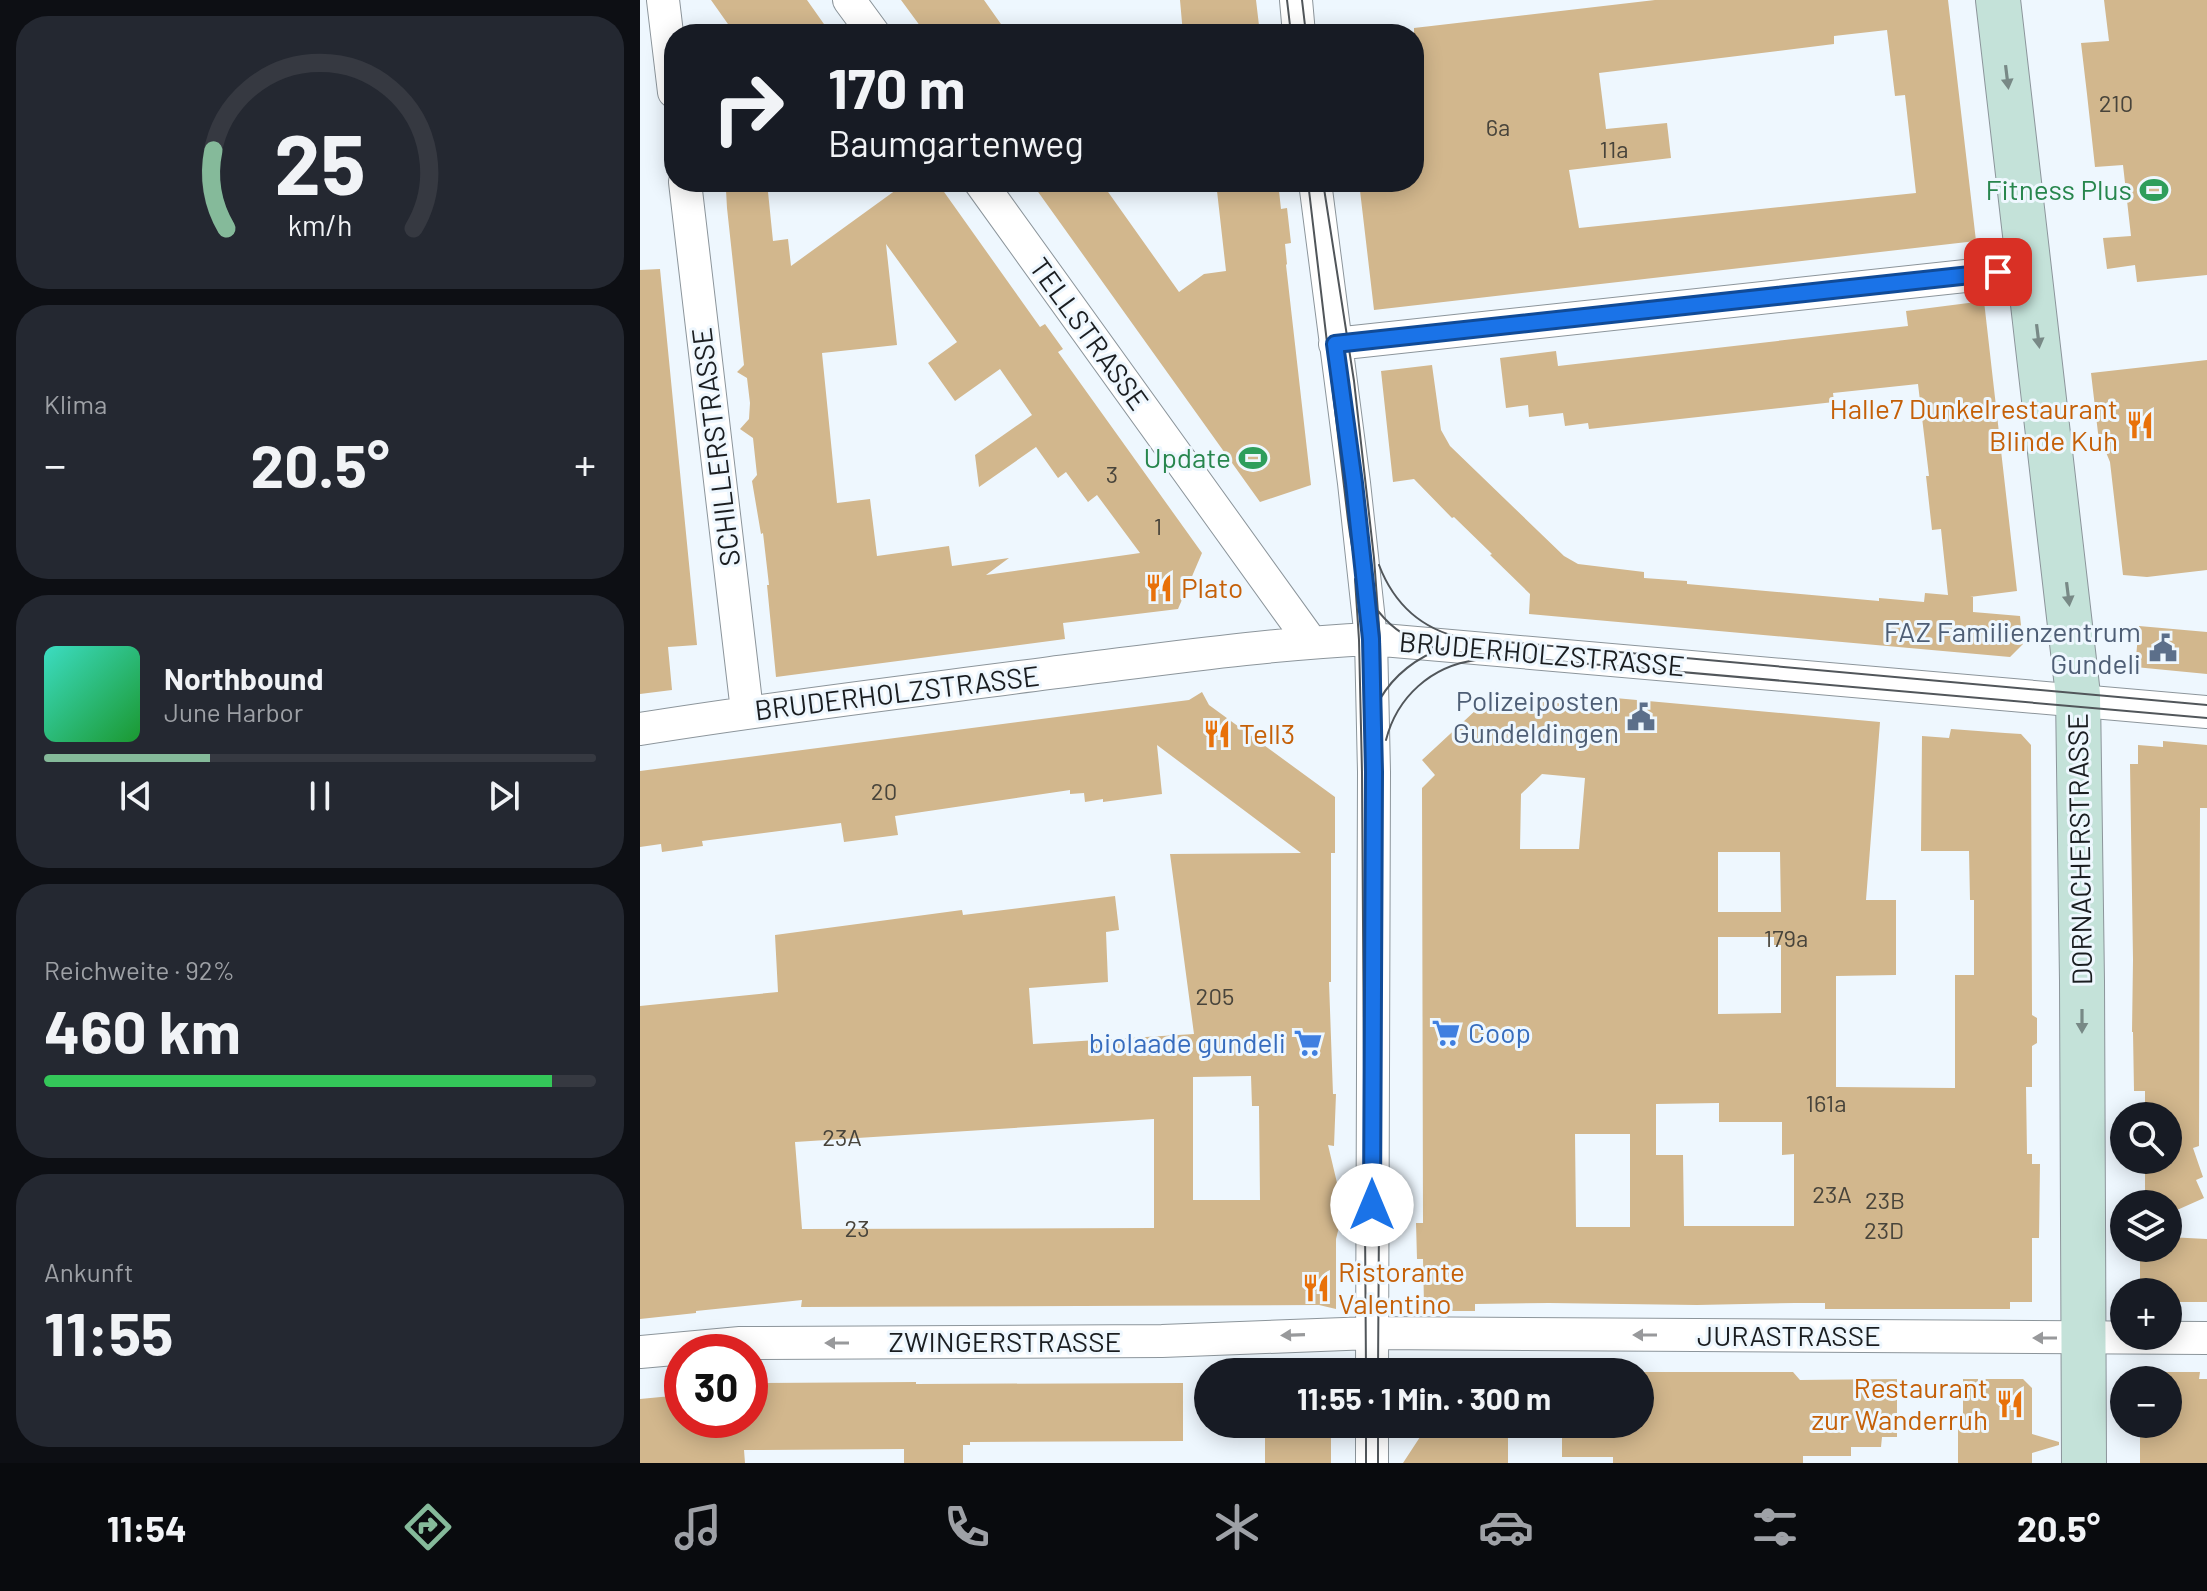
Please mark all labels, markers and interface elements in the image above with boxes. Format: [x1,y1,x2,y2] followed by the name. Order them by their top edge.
[828,53,965,120] text: 170 m
[696,56,800,160] icon: right
[2001,65,2014,90] one-way arrow
[2099,88,2133,117] house number: 210
[274,111,366,211] text: 25
[1486,112,1510,141] house number: 6a
[828,121,1084,164] text: Baumgartenweg
[1599,134,1629,163] house number: 11a
[1986,172,2132,206] place label: Fitness Plus
[2139,175,2169,205] sports icon: Fitness Plus
[288,207,352,242] text: km/h
[1964,238,2032,306] pin
[1976,250,2020,294] icon: arrive
[1023,251,1157,416] street label: TELLSTRASSE
[2031,324,2044,349] one-way arrow
[683,326,747,568] street label: SCHILLERSTRASSE
[44,388,107,419] text: Klima
[1829,391,2118,457] place label: Halle7 Dunkelrestaurant Blinde Kuh
[2125,410,2155,440] restaurant icon: Halle7 Dunkelrestaurant Blinde Kuh
[251,428,389,500] text: 20.5°
[44,437,66,490] text: −
[574,437,596,490] text: +
[1143,440,1231,474] place label: Update
[1238,443,1268,473] sports icon: Update
[1106,459,1118,488] house number: 3
[1154,511,1162,540] house number: 1
[1181,570,1243,604] place label: Plato
[1144,573,1174,603] restaurant icon: Plato
[2061,582,2074,607] one-way arrow
[1884,614,2141,680] place label: FAZ Familienzentrum Gundeli
[1398,624,1686,682] street label: BRUDERHOLZSTRASSE
[2148,633,2178,663] public building icon: FAZ Familienzentrum Gundeli
[753,658,1041,726] street label: BRUDERHOLZSTRASSE
[164,660,323,696] text: Northbound
[1453,683,1619,749] place label: Polizeiposten Gundeldingen
[164,696,303,727] text: June Harbor
[1626,702,1656,732] public building icon: Polizeiposten Gundeldingen
[2060,713,2098,985] street label: DORNACHERSTRASSE
[1239,716,1295,750] place label: Tell3
[1202,719,1232,749] restaurant icon: Tell3
[114,774,158,818] icon: previous
[298,774,342,818] icon: pause
[482,774,526,818] icon: next
[871,776,897,805] house number: 20
[1764,923,1808,952] house number: 179a
[44,954,235,985] text: Reichweite · 92%
[1196,981,1234,1010] house number: 205
[44,994,241,1066] text: 460 km
[2076,1009,2088,1034] one-way arrow
[1468,1015,1531,1049] place label: Coop
[1431,1018,1461,1048] supermarket icon: Coop
[1089,1025,1286,1059] place label: biolaade gundeli
[1293,1028,1323,1058] supermarket icon: biolaade gundeli
[1806,1088,1847,1117] house number: 161a
[2110,1102,2182,1438] map controls
[2110,1102,2182,1174] button: search
[822,1122,862,1151] house number: 23A
[1330,1163,1414,1247] position arrow
[1812,1179,1852,1208] house number: 23A
[1865,1185,1905,1214] house number: 23B
[2110,1190,2182,1262] button: layers
[844,1213,870,1242] house number: 23
[1864,1215,1904,1244] house number: 23D
[1338,1254,1465,1320] place label: Ristorante Valentino
[44,1256,133,1287] text: Ankunft
[1301,1273,1331,1303] restaurant icon: Ristorante Valentino
[2110,1278,2182,1350] button: +
[44,1296,173,1368] text: 11:55
[1697,1318,1881,1352] street label: JURASTRASSE
[889,1324,1121,1358] street label: ZWINGERSTRASSE
[1632,1328,1657,1341] one-way arrow
[1280,1329,1305,1342] one-way arrow
[2032,1332,2057,1344] one-way arrow
[664,1334,768,1438] speed limit sign: 30
[824,1336,849,1349] one-way arrow
[2110,1366,2182,1438] button: −
[1812,1370,1988,1436] place label: Restaurant zur Wanderruh
[1297,1380,1551,1416] text: 11:55 · 1 Min. · 300 m
[1995,1389,2025,1419] restaurant icon: Restaurant zur Wanderruh
[400,1499,456,1555] icon: directions
[670,1499,726,1555] icon: music
[939,1499,995,1555] icon: phone
[1209,1499,1265,1555] icon: climate
[1478,1499,1534,1555] icon: car
[1747,1499,1803,1555] icon: filters
[107,1506,187,1549] text: 11:54
[2017,1506,2100,1549] text: 20.5°

